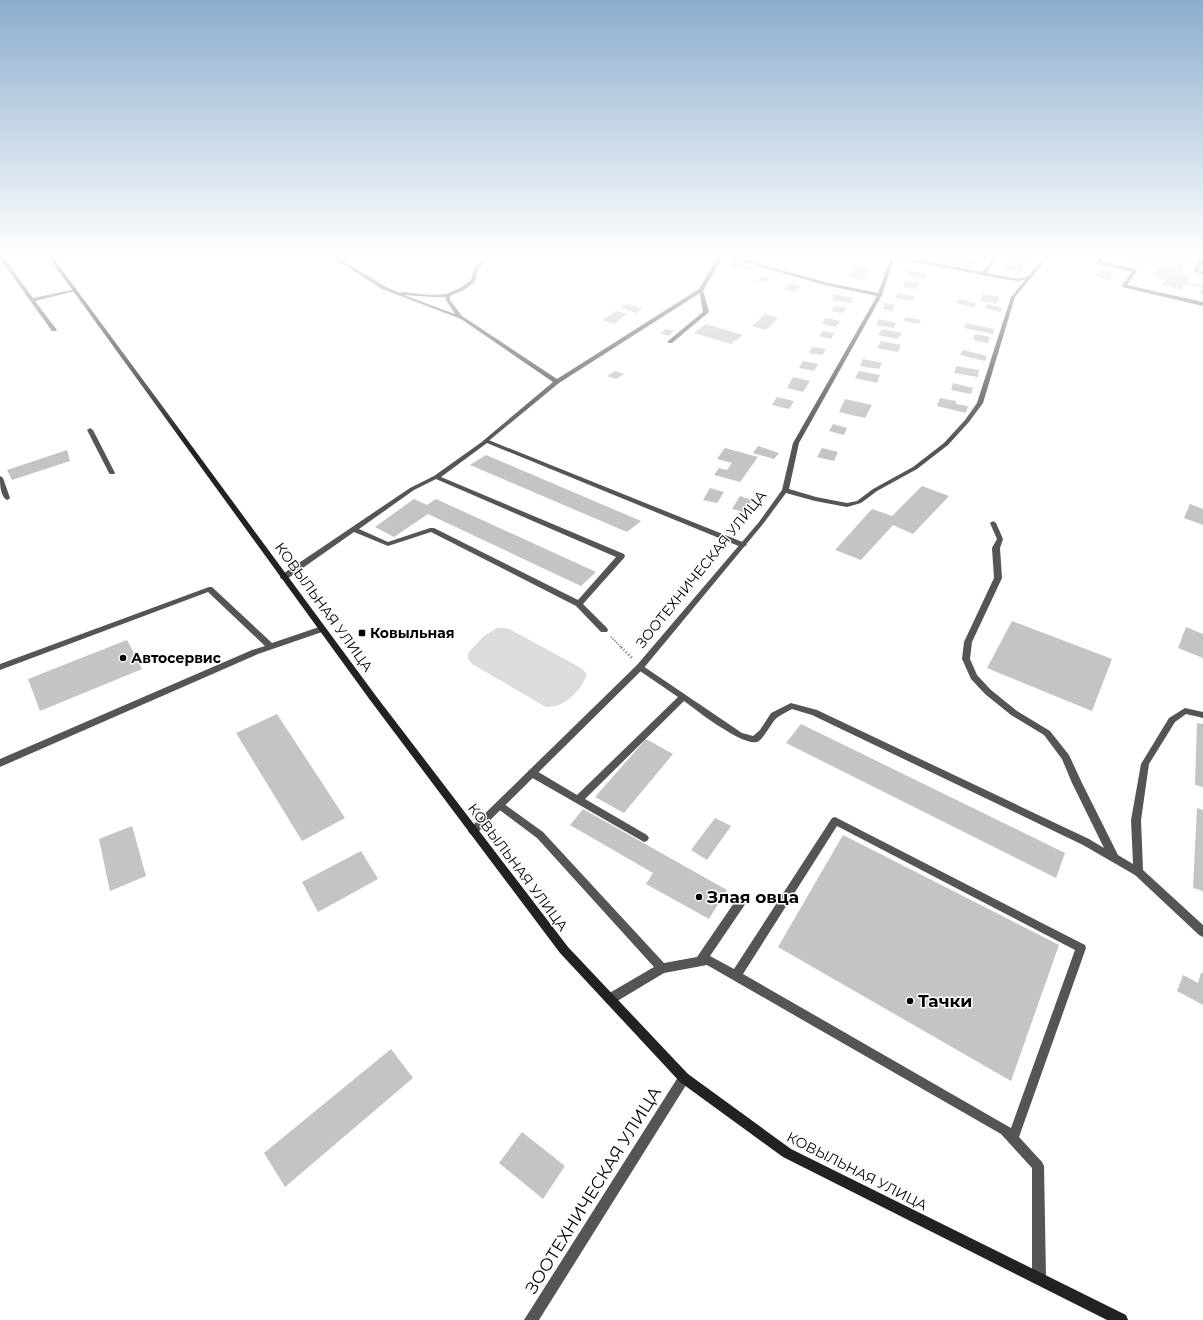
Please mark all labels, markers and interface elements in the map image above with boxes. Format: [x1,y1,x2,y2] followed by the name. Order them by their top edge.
[632,486,771,652] street label: ЗООТЕХНИЧЕСКАЯ УЛИЦА
[271,539,377,676] street label: КОВЫЛЬНАЯ УЛИЦА
[370,624,455,642] place label: Ковыльная
[357,628,367,638] marker: Ковыльная
[131,649,222,667] place label: Автосервис
[118,653,128,663] marker: Автосервис
[464,800,572,935] street label: КОВЫЛЬНАЯ УЛИЦА
[706,887,799,907] place label: Злая овца
[694,892,704,902] marker: Злая овца
[918,991,972,1011] place label: Тачки
[905,996,915,1006] marker: Тачки
[521,1083,665,1297] street label: ЗООТЕХНИЧЕСКАЯ УЛИЦА
[784,1128,931,1215] street label: КОВЫЛЬНАЯ УЛИЦА

